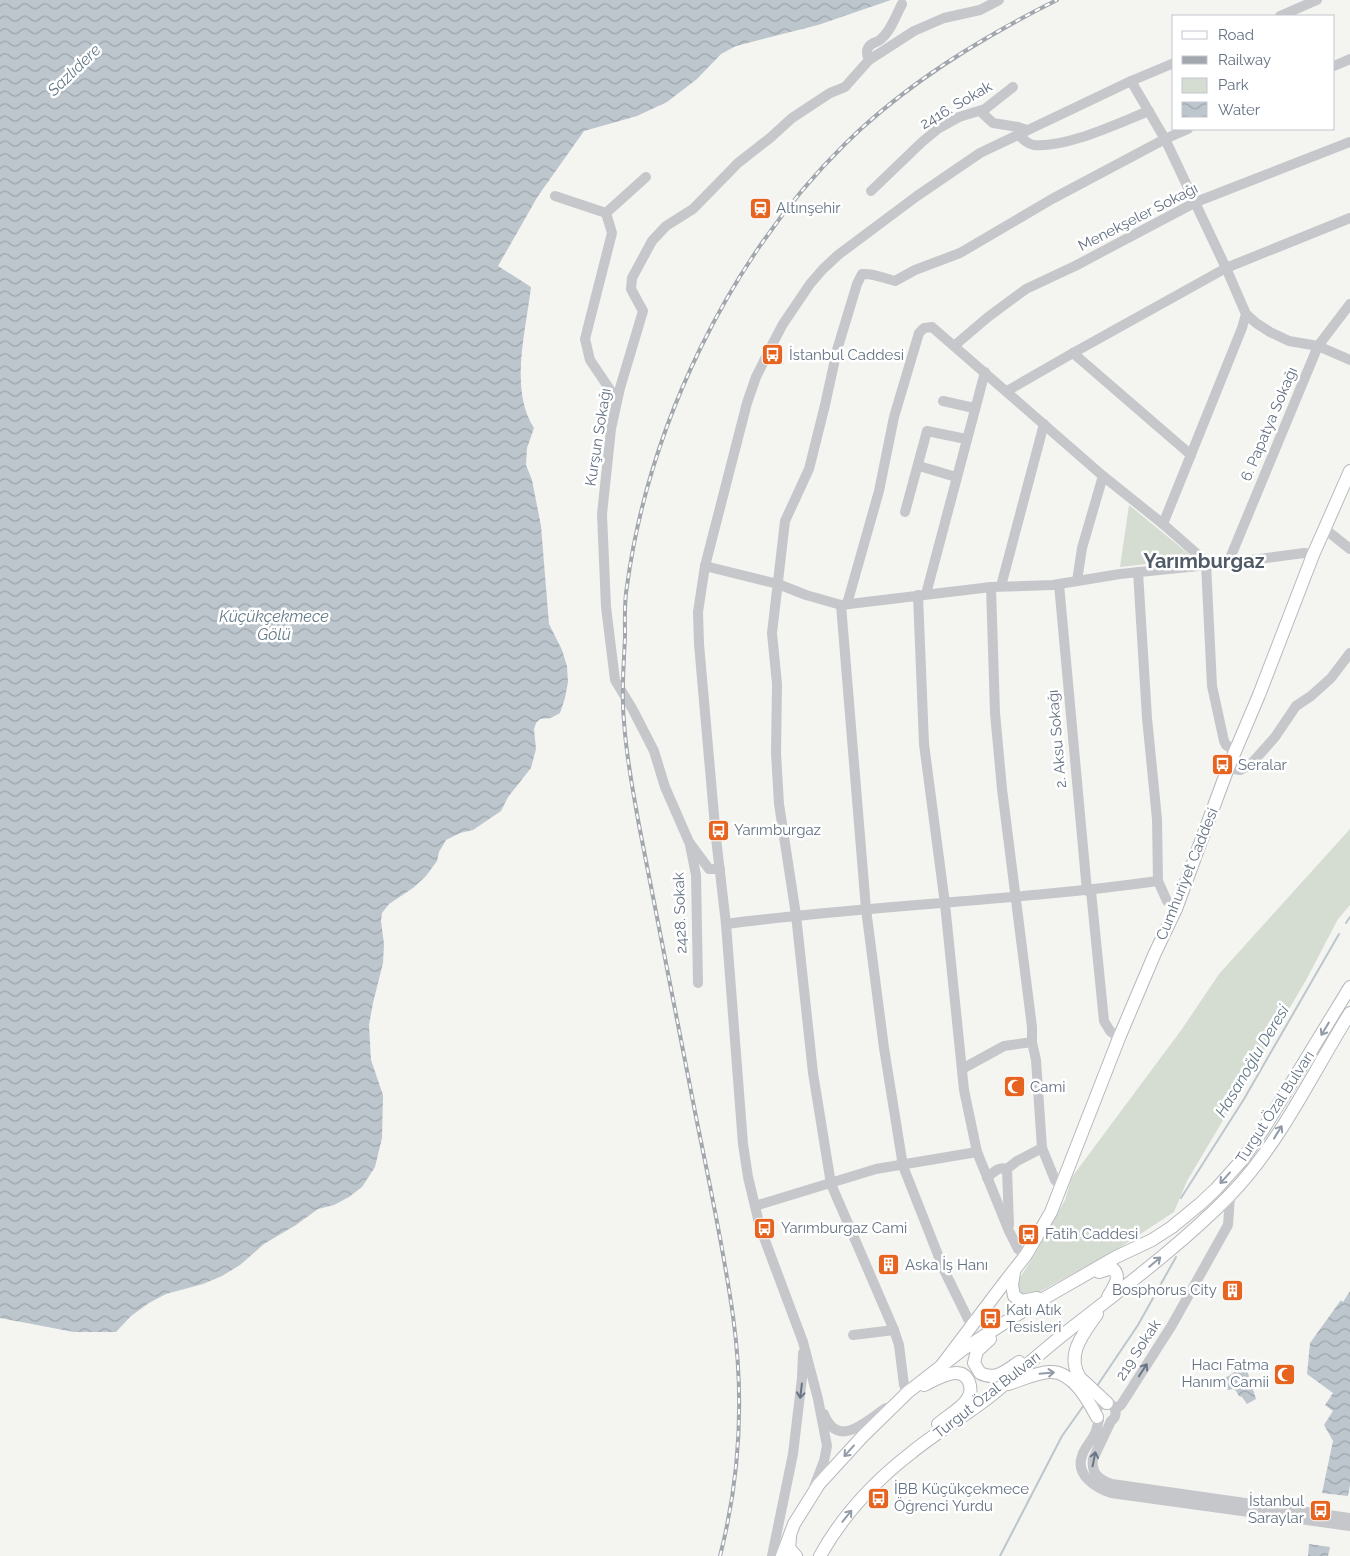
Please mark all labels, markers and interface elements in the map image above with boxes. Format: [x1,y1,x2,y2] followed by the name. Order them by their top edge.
[1172,15,1335,130] legend
[1218,26,1254,44] text: Road
[43,40,105,100] water label: Sazlıdere
[1218,51,1271,69] text: Railway
[1218,76,1249,94] text: Park
[917,77,995,133] street label: 2416. Sokak
[1218,101,1261,119] text: Water
[1075,179,1201,255] street label: Menekşeler Sokağı
[748,196,772,220] station icon: Altınşehir
[776,199,841,217] place label: Altınşehir
[761,343,785,367] bus stop icon: İstanbul Caddesi
[789,345,904,364] place label: İstanbul Caddesi
[1237,364,1301,484] street label: 6. Papatya Sokağı
[581,387,615,487] street label: Kurşun Sokağı
[1143,549,1265,573] district label: Yarımburgaz
[219,607,329,644] water label: Küçükçekmece Gölü
[1044,689,1070,789] street label: 2. Aksu Sokağı
[1210,753,1234,777] bus stop icon: Seralar
[1238,756,1288,774] place label: Seralar
[1152,805,1222,943] street label: Cumhuriyet Caddesi
[706,818,730,842] bus stop icon: Yarımburgaz
[734,821,821,839] place label: Yarımburgaz
[670,872,690,954] street label: 2428. Sokak
[1211,1001,1293,1120] water label: Hasanoğlu Deresi
[1320,1021,1330,1035] one-way arrow
[1231,1047,1318,1167] street label: Turgut Özal Bulvarı
[1002,1075,1026,1099] mosque icon: Cami
[1030,1078,1066,1096] place label: Cami
[1272,1125,1283,1139] one-way arrow
[1219,1172,1231,1185] one-way arrow
[753,1216,777,1240] bus stop icon: Yarımburgaz Cami
[781,1219,907,1237] place label: Yarımburgaz Cami
[1017,1222,1041,1246] bus stop icon: Fatih Caddesi
[1045,1225,1138,1243] place label: Fatih Caddesi
[877,1253,901,1277] building icon: Aska İş Hanı
[905,1255,988,1274] place label: Aska İş Hanı
[1148,1257,1161,1268] one-way arrow
[1221,1278,1245,1302] building icon: Bosphorus City
[1112,1281,1217,1299] place label: Bosphorus City
[1006,1301,1062,1336] place label: Katı Atık Tesisleri
[978,1307,1002,1331] bus stop icon: Katı Atık Tesisleri
[1112,1316,1164,1384] street label: 219 Sokak
[929,1347,1044,1442] street label: Turgut Özal Bulvarı
[1181,1356,1269,1391] place label: Hacı Fatma Hanım Camii
[1273,1362,1297,1386] mosque icon: Hacı Fatma Hanım Camii
[1139,1363,1149,1377] one-way arrow
[1039,1368,1055,1378] one-way arrow
[796,1382,806,1398] one-way arrow
[843,1445,855,1458] one-way arrow
[1090,1452,1100,1468] one-way arrow
[894,1479,1029,1515] place label: İBB Küçükçekmece Öğrenci Yurdu
[866,1486,890,1510] bus stop icon: İBB Küçükçekmece Öğrenci Yurdu
[1248,1491,1305,1527] place label: İstanbul Saraylar
[1308,1498,1332,1522] bus stop icon: İstanbul Saraylar
[841,1509,852,1522] one-way arrow

